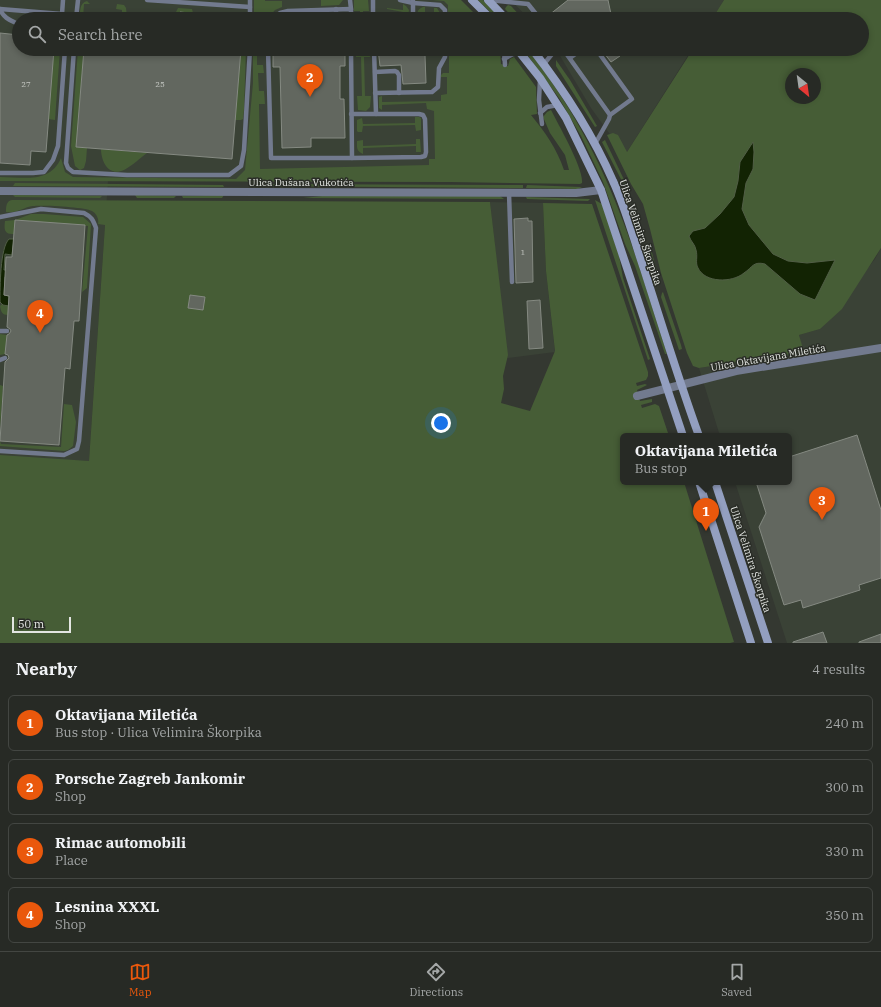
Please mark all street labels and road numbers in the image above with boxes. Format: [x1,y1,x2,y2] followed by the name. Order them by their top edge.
[248,176,354,189] street label: Ulica Dušana Vukotića
[616,178,665,287] street label: Ulica Velimira Škorpika
[709,341,827,374] street label: Ulica Oktavijana Miletića
[727,504,774,615] street label: Ulica Velimira Škorpika

